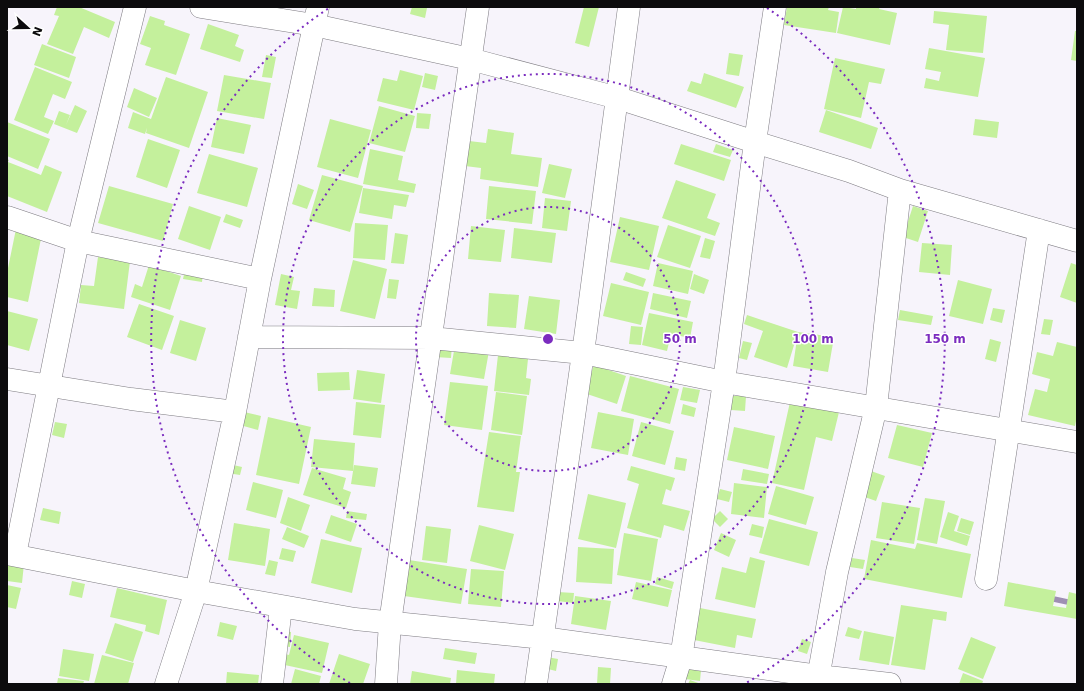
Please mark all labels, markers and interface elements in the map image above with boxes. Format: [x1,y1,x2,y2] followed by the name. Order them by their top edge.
[8,8,48,48] north arrow
[29,25,45,38] text: N
[541,332,555,346] centre of rings
[663,332,697,346] text: 50 m
[792,332,834,346] text: 100 m
[924,332,966,346] text: 150 m

